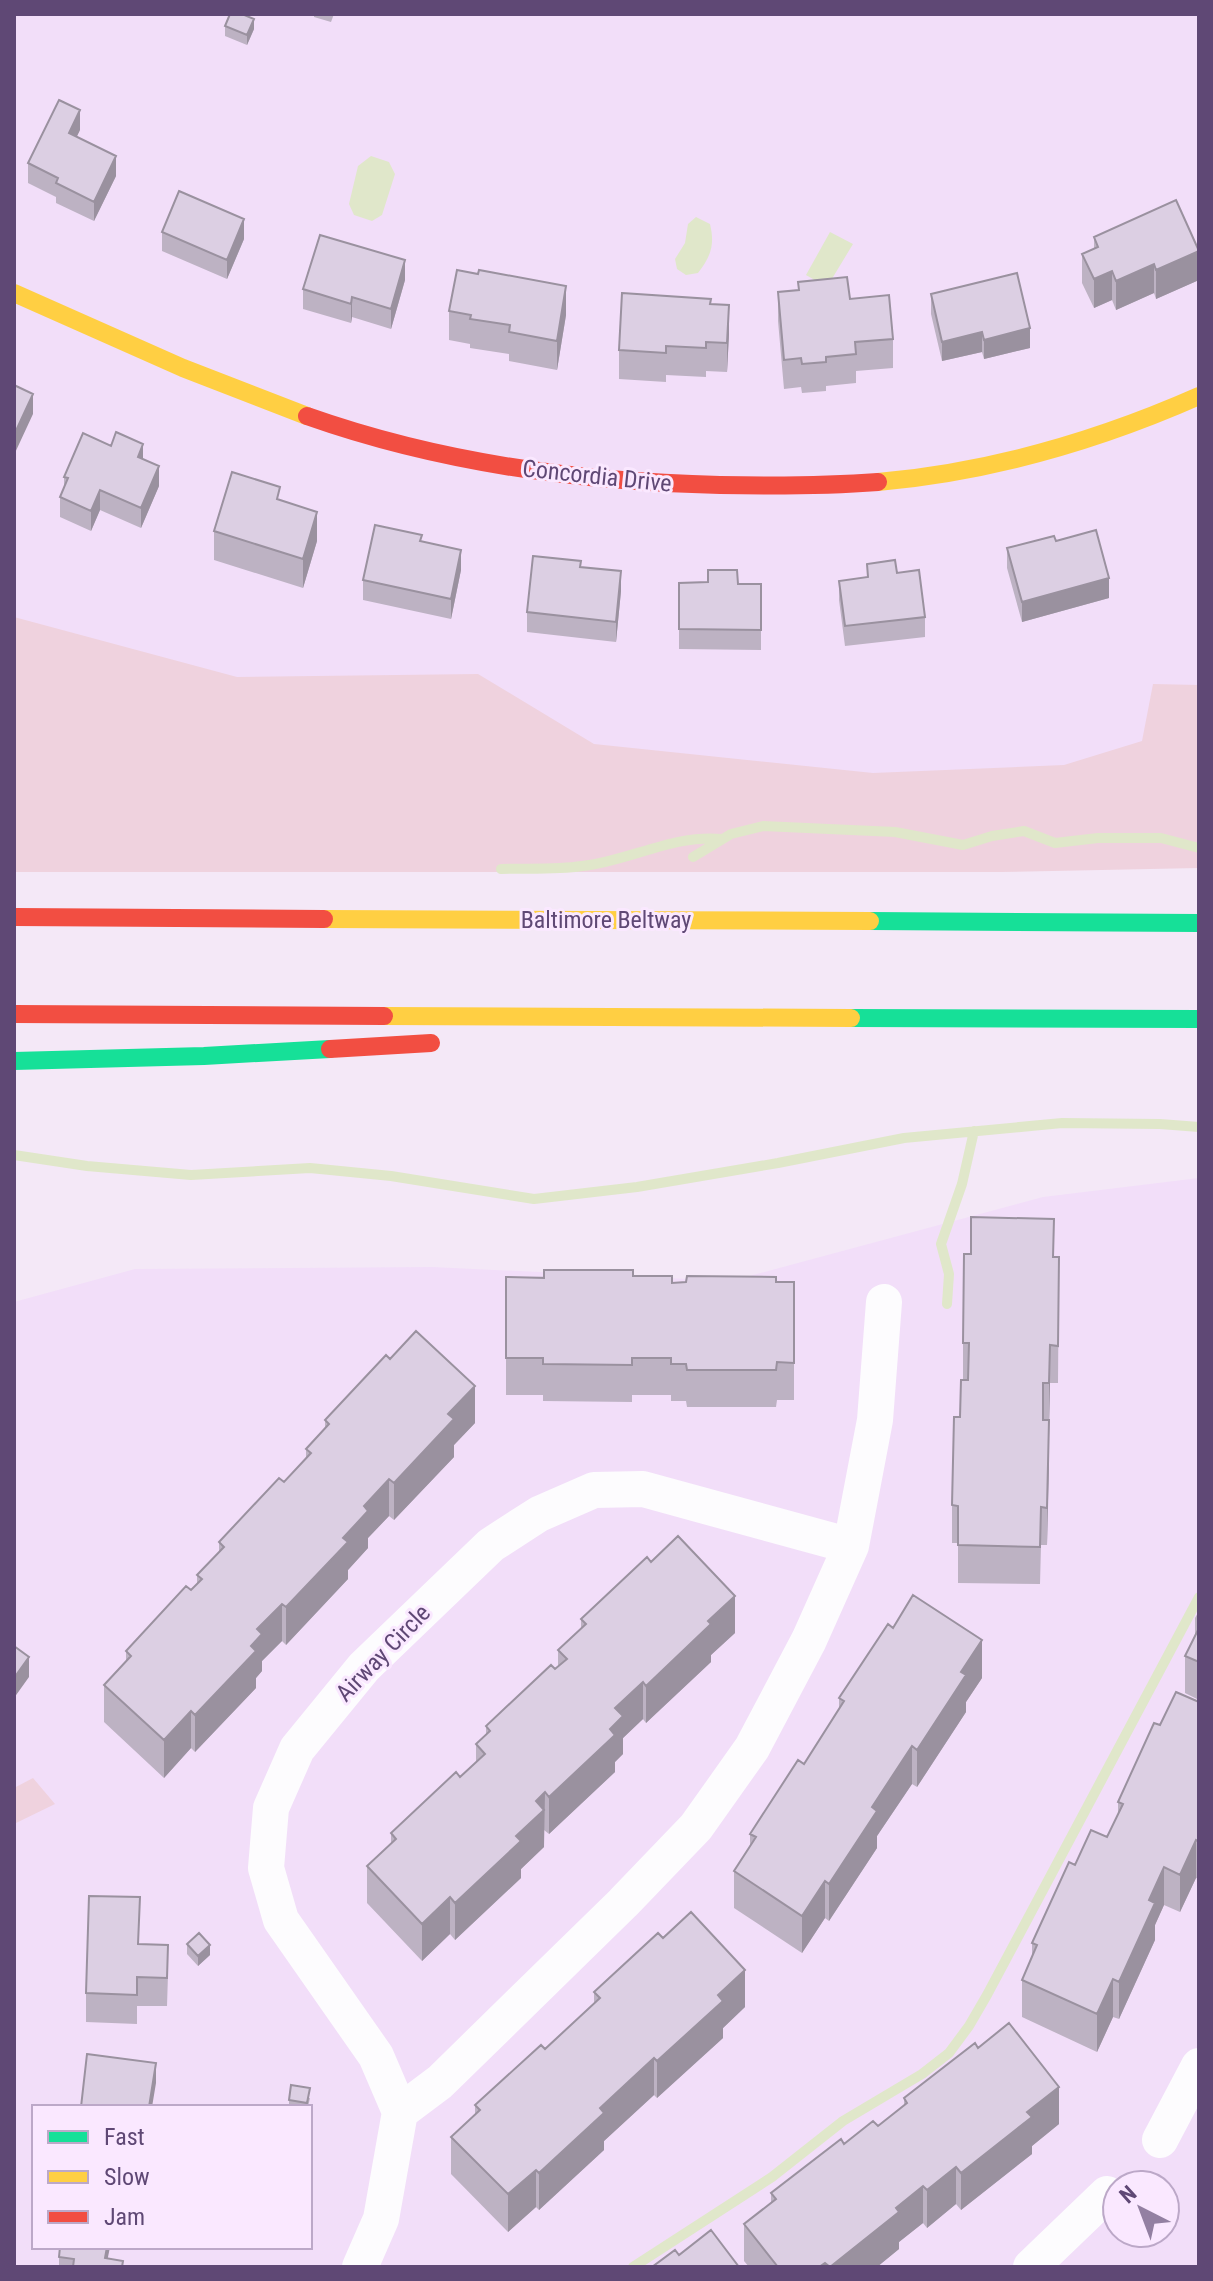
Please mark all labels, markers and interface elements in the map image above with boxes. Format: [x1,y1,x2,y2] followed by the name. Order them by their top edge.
[521,454,673,498] street label: Concordia Drive
[521,906,691,934] street label: Baltimore Beltway
[330,1599,436,1707] street label: Airway Circle
[32,2105,312,2249] legend
[104,2123,145,2151] text: Fast
[104,2163,150,2191] text: Slow
[1101,2169,1181,2249] north arrow
[1115,2181,1141,2208] text: N
[104,2203,145,2231] text: Jam

